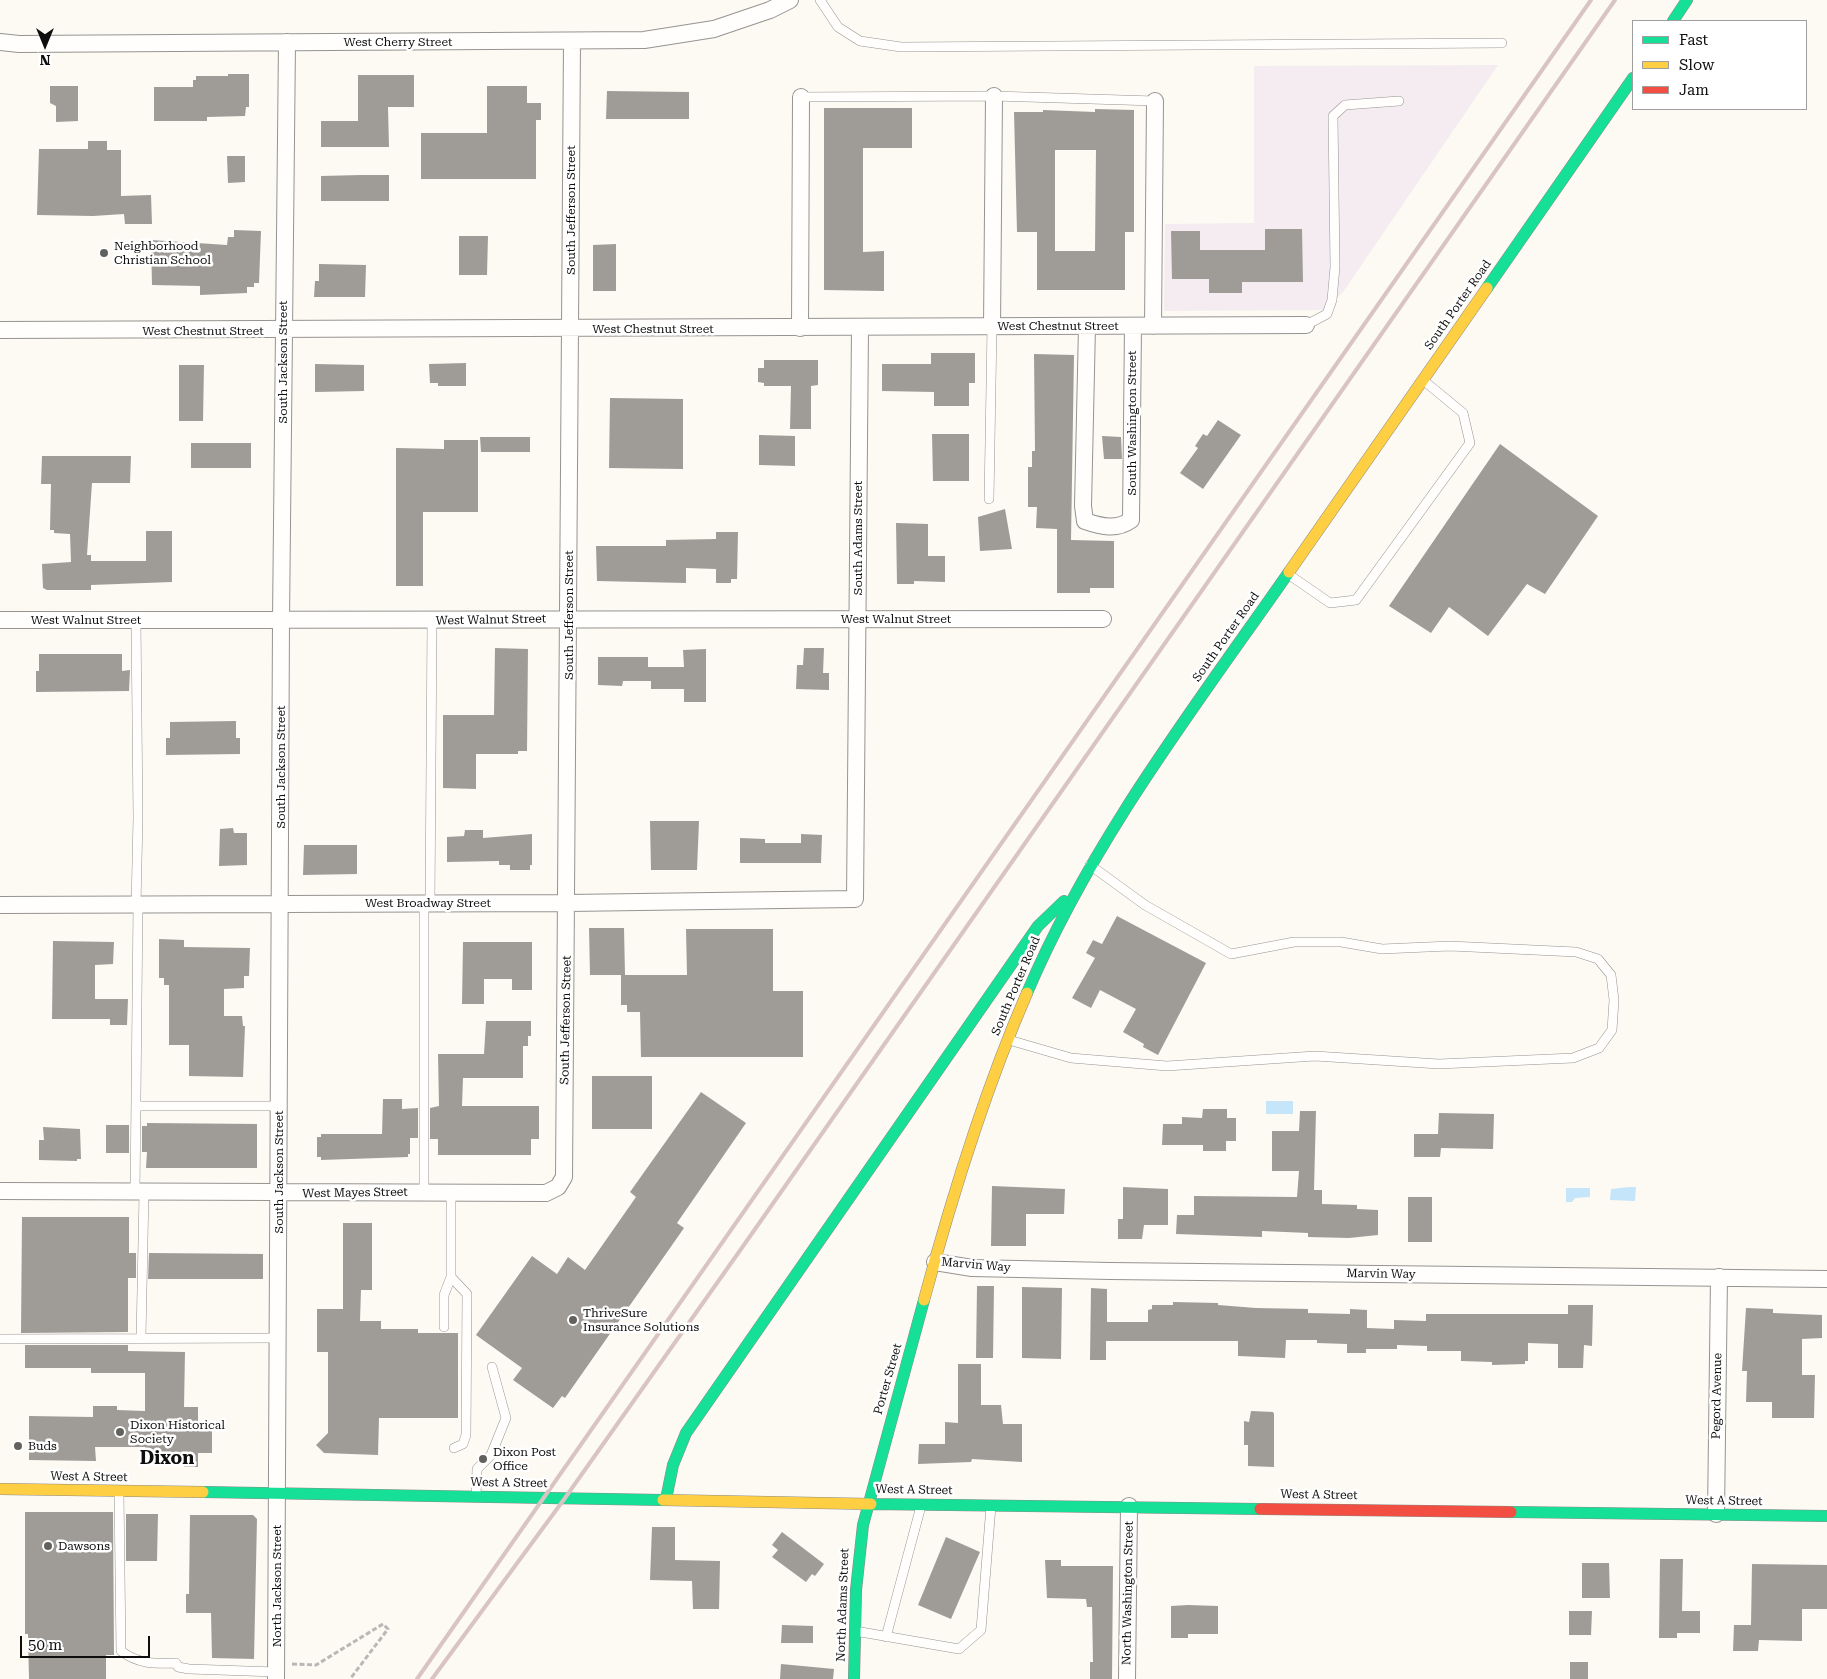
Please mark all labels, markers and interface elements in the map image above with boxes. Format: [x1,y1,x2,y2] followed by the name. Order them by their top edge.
[20,20,70,70] north arrow
[1632,20,1807,110] legend
[1679,31,1708,49] text: Fast
[343,35,453,49] street label: West Cherry Street
[40,52,50,68] text: N
[1679,56,1714,74] text: Slow
[1679,81,1709,99] text: Jam
[564,145,578,275] street label: South Jefferson Street
[114,239,211,267] place label: Neighborhood Christian School
[98,247,110,259] marker: Neighborhood Christian School
[1422,257,1494,353] street label: South Porter Road
[276,300,290,424] street label: South Jackson Street
[997,319,1119,333] street label: West Chestnut Street
[592,322,714,336] street label: West Chestnut Street
[142,324,264,338] street label: West Chestnut Street
[1125,351,1139,495] street label: South Washington Street
[851,481,865,595] street label: South Adams Street
[562,550,576,680] street label: South Jefferson Street
[1190,589,1262,685] street label: South Porter Road
[436,612,546,628] street label: West Walnut Street
[841,612,951,626] street label: West Walnut Street
[31,613,141,627] street label: West Walnut Street
[274,705,288,829] street label: South Jackson Street
[365,896,491,910] street label: West Broadway Street
[989,934,1043,1038] street label: South Porter Road
[558,955,574,1085] street label: South Jefferson Street
[272,1110,286,1234] street label: South Jackson Street
[302,1185,408,1201] street label: West Mayes Street
[941,1255,1011,1275] street label: Marvin Way
[1346,1266,1416,1282] street label: Marvin Way
[583,1306,699,1334] place label: ThriveSure Insurance Solutions
[567,1314,579,1326] marker: ThriveSure Insurance Solutions
[871,1342,905,1416] street label: Porter Street
[1709,1353,1725,1439] street label: Pegord Avenue
[130,1418,225,1446] place label: Dixon Historical Society
[114,1426,126,1438] marker: Dixon Historical Society
[28,1439,57,1453] place label: Buds
[12,1440,24,1452] marker: Buds
[493,1445,556,1473] place label: Dixon Post Office
[140,1448,194,1470] district label: Dixon
[477,1453,489,1465] marker: Dixon Post Office
[50,1469,128,1485] street label: West A Street
[470,1475,548,1491] street label: West A Street
[875,1482,953,1498] street label: West A Street
[1280,1487,1358,1503] street label: West A Street
[1685,1493,1763,1509] street label: West A Street
[1120,1521,1136,1665] street label: North Washington Street
[270,1525,284,1647] street label: North Jackson Street
[58,1539,110,1553] place label: Dawsons
[42,1540,54,1552] marker: Dawsons
[834,1548,852,1662] street label: North Adams Street
[22,1626,152,1658] scale bar
[28,1636,62,1654] text: 50 m

